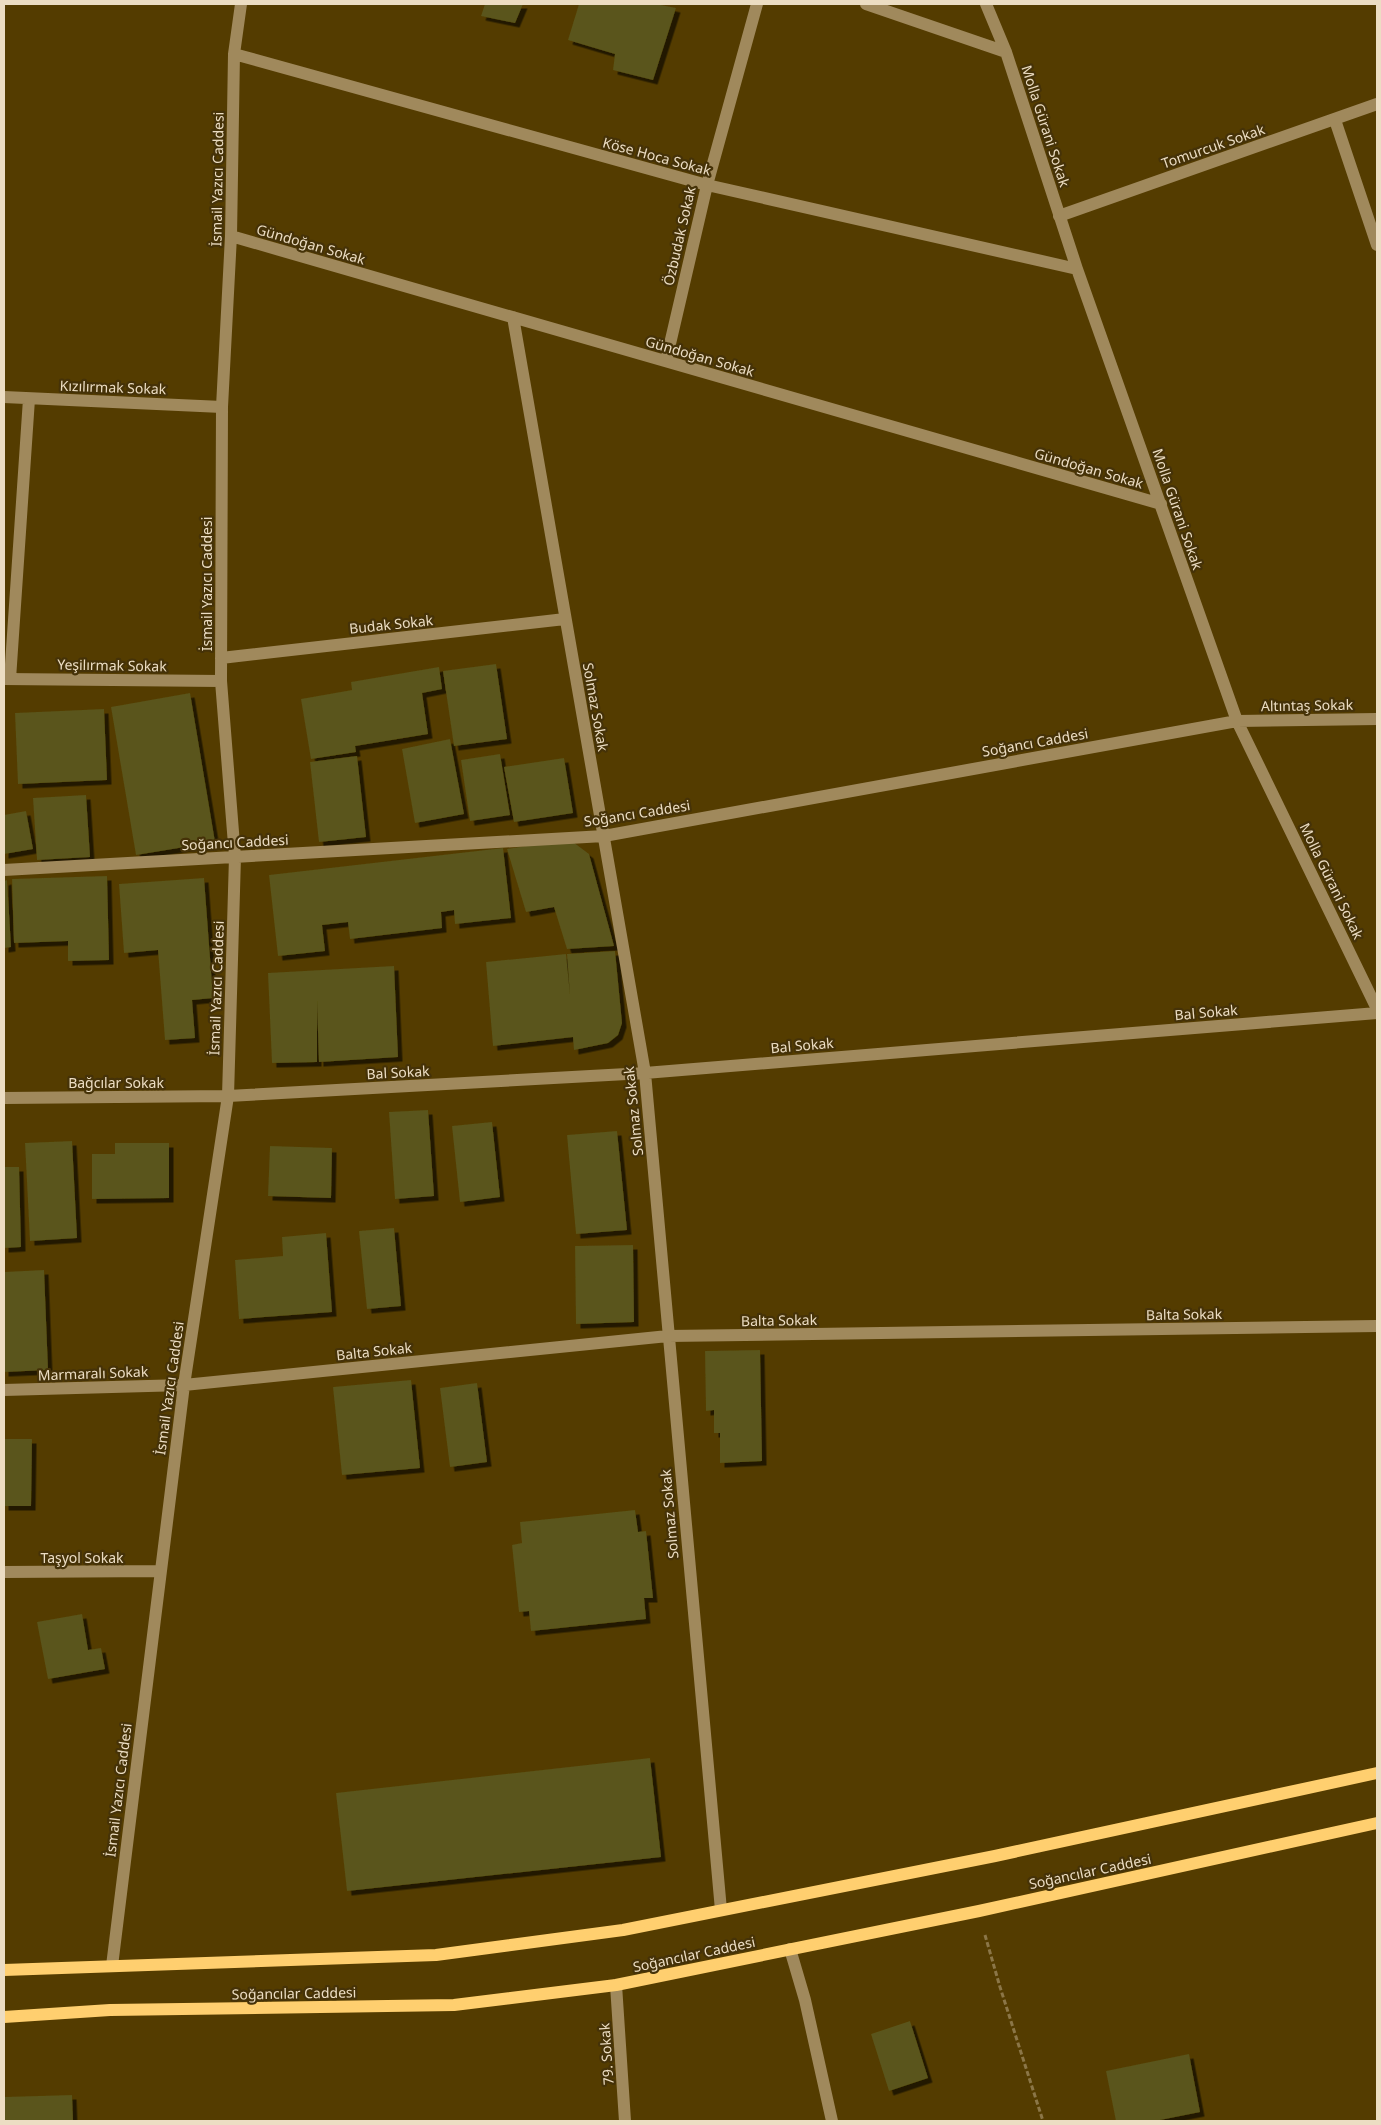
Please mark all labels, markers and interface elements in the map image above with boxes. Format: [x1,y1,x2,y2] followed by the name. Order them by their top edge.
[1017,63,1075,190] street label: Molla Gürani Sokak
[206,112,228,246] street label: İsmail Yazıcı Caddesi
[1159,119,1268,173] street label: Tomurcuk Sokak
[601,132,714,180] street label: Köse Hoca Sokak
[658,184,700,288] street label: Özbudak Sokak
[254,219,368,269] street label: Gündoğan Sokak
[643,331,757,381] street label: Gündoğan Sokak
[59,376,167,398] street label: Kızılırmak Sokak
[1032,443,1146,493] street label: Gündoğan Sokak
[1148,446,1208,573] street label: Molla Gürani Sokak
[197,517,216,651] street label: İsmail Yazıcı Caddesi
[348,610,434,638] street label: Budak Sokak
[57,655,167,675] street label: Yeşilırmak Sokak
[579,661,613,753] street label: Solmaz Sokak
[1261,695,1354,715] street label: Altıntaş Sokak
[980,723,1090,761] street label: Soğancı Caddesi
[582,795,692,831] street label: Soğancı Caddesi
[1296,820,1369,943] street label: Molla Gürani Sokak
[181,830,289,854] street label: Soğancı Caddesi
[204,920,228,1056] street label: İsmail Yazıcı Caddesi
[1174,1000,1239,1024] street label: Bal Sokak
[770,1033,835,1057] street label: Bal Sokak
[366,1061,431,1083] street label: Bal Sokak
[619,1065,647,1157] street label: Solmaz Sokak
[68,1073,164,1092] street label: Bağcılar Sokak
[1146,1304,1223,1324] street label: Balta Sokak
[741,1310,818,1330] street label: Balta Sokak
[150,1320,188,1456] street label: İsmail Yazıcı Caddesi
[335,1338,413,1364] street label: Balta Sokak
[37,1362,149,1384] street label: Marmaralı Sokak
[656,1468,682,1560] street label: Solmaz Sokak
[40,1548,124,1567] street label: Taşyol Sokak
[100,1722,136,1858] street label: İsmail Yazıcı Caddesi
[1027,1849,1153,1893] street label: Soğancılar Caddesi
[631,1932,757,1976] street label: Soğancılar Caddesi
[232,1982,356,2004] street label: Soğancılar Caddesi
[594,2022,618,2086] street label: 79. Sokak

